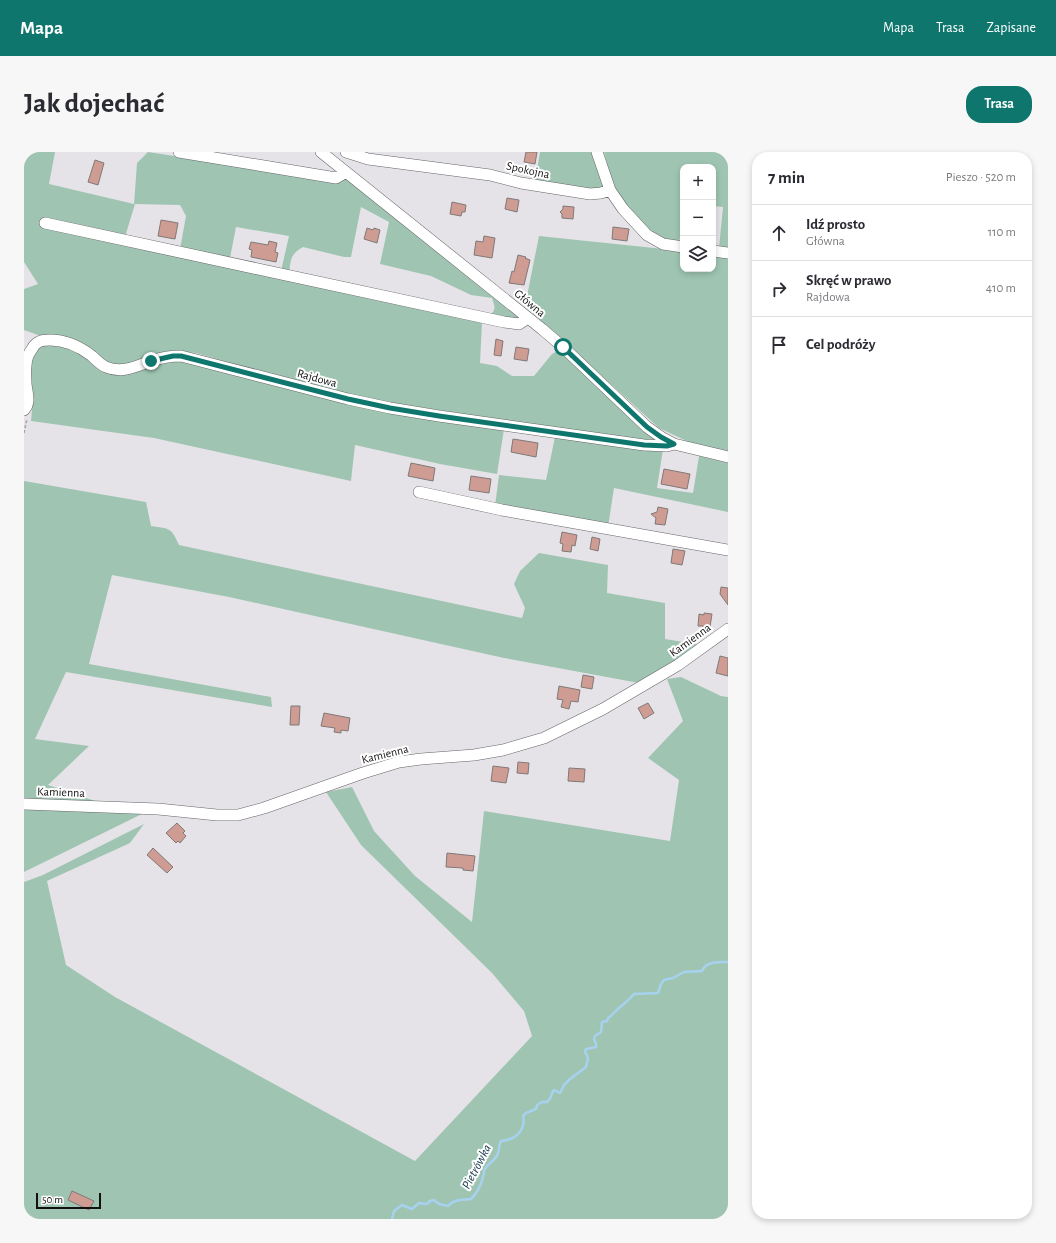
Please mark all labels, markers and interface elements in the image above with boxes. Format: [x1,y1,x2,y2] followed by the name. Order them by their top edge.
[20,19,63,38] text: Mapa
[883,21,914,35] text: Mapa
[936,21,964,35] text: Trasa
[986,21,1036,35] text: Zapisane
[966,86,1032,123] button: Trasa
[24,90,164,118] text: Jak dojechać
[505,160,551,181] street label: Spokojna
[680,164,716,272] map controls
[680,164,716,200] button: +
[768,169,805,186] text: 7 min
[946,171,1016,184] text: Pieszo · 520 m
[680,200,716,236] button: −
[806,217,865,232] text: Idź prosto
[768,222,790,244] icon: ahead
[988,226,1016,239] text: 110 m
[806,235,845,248] text: Główna
[680,236,716,272] button: layers
[806,273,891,288] text: Skręć w prawo
[768,278,790,300] icon: right
[986,282,1016,295] text: 410 m
[512,287,548,319] street label: Główna
[806,291,850,304] text: Rajdowa
[768,334,790,356] icon: arrive
[806,337,875,352] text: Cel podróży
[554,338,572,356] route start
[142,352,160,370] route end
[296,367,339,390] street label: Rajdowa
[667,621,713,659] street label: Kamienna
[360,742,410,766] street label: Kamienna
[37,785,86,799] street label: Kamienna
[460,1142,494,1191] water label: Pietrówka
[36,1191,101,1210] scale bar
[42,1194,63,1205] text: 50 m

